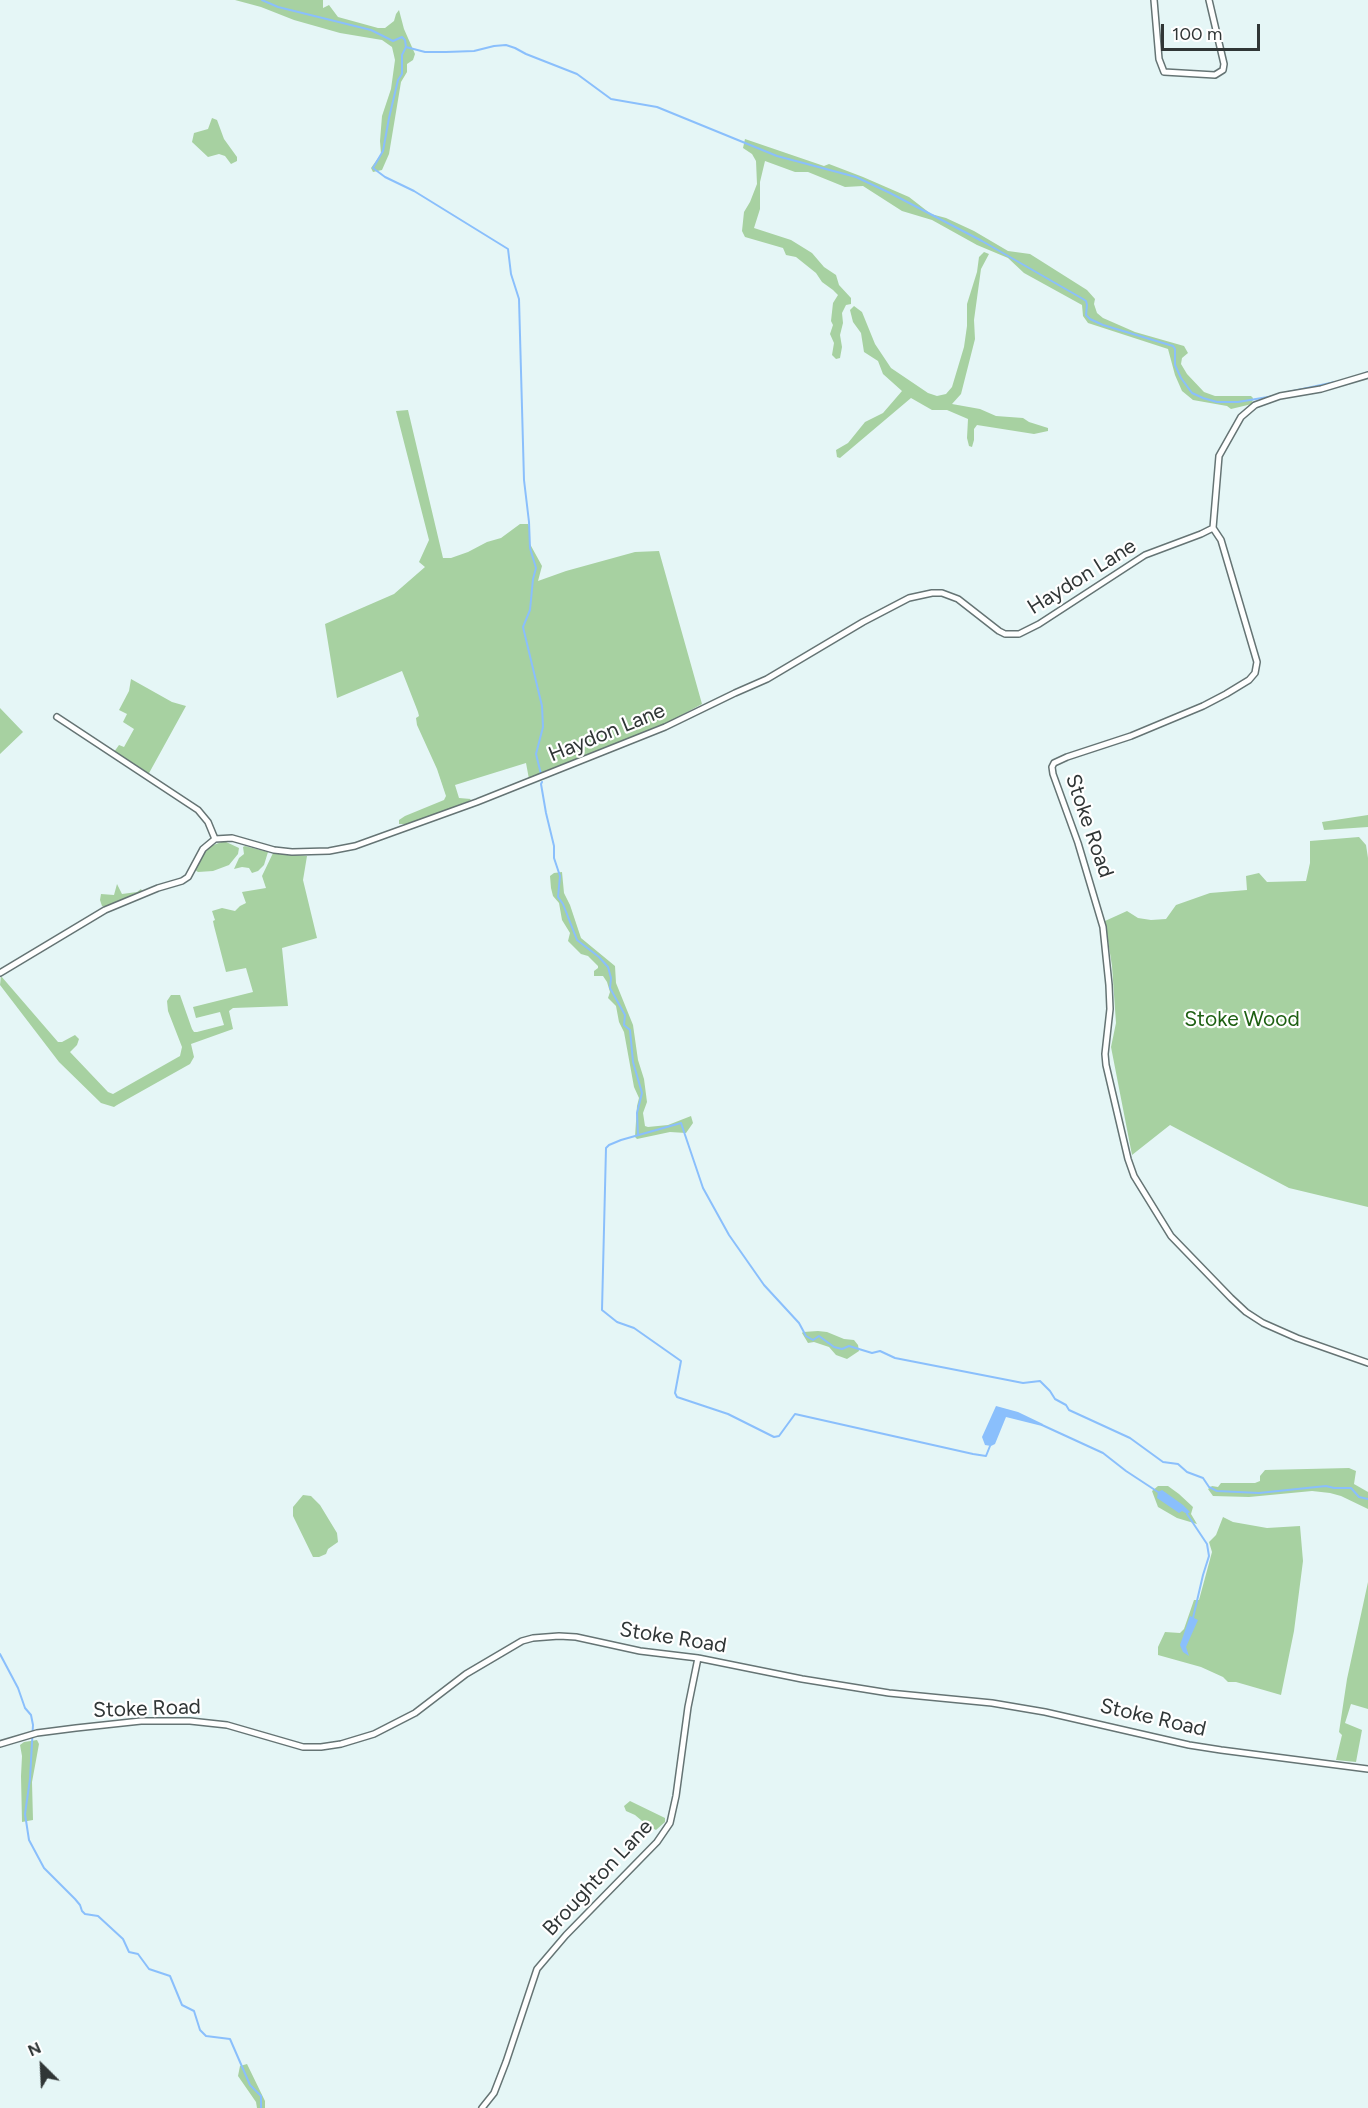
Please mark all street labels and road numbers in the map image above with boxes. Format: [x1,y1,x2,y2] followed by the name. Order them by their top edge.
[1023,534,1141,620] street label: Haydon Lane
[545,698,669,768] street label: Haydon Lane
[1060,771,1118,881] street label: Stoke Road
[618,1617,728,1659] street label: Stoke Road
[1098,1694,1208,1742] street label: Stoke Road
[93,1695,201,1723] street label: Stoke Road
[538,1815,658,1941] street label: Broughton Lane

